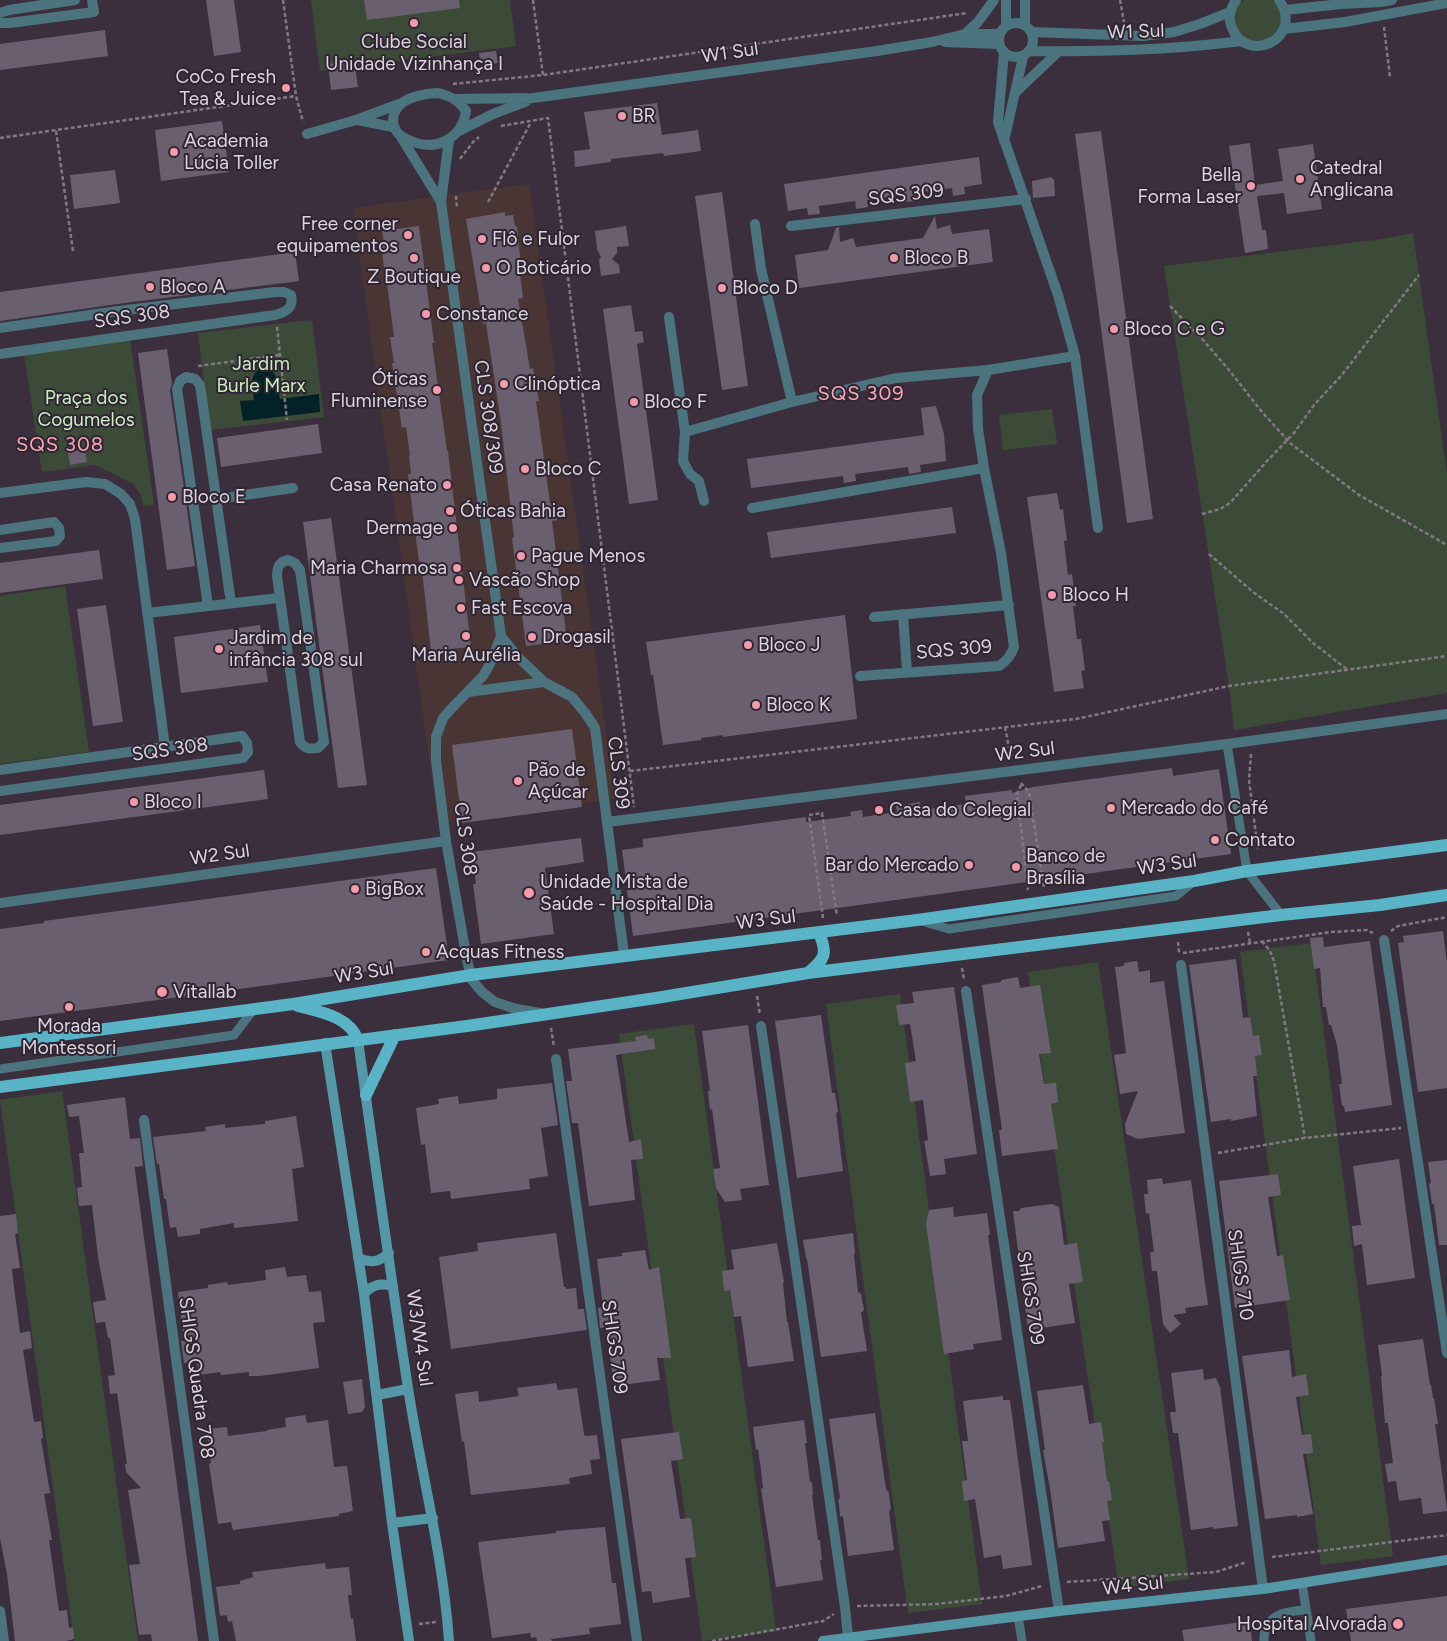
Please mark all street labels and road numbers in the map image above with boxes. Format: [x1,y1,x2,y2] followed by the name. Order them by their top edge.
[1107,20,1165,44] street label: W1 Sul
[700,38,760,68] street label: W1 Sul
[867,179,945,211] street label: SQS 309
[92,300,172,334] street label: SQS 308
[469,359,507,475] street label: CLS 308/309
[915,635,993,665] street label: SQS 309
[130,733,210,767] street label: SQS 308
[602,735,634,811] street label: CLS 309
[994,737,1056,767] street label: W2 Sul
[449,801,481,877] street label: CLS 308
[189,840,251,870] street label: W2 Sul
[1136,850,1198,880] street label: W3 Sul
[735,905,797,935] street label: W3 Sul
[333,957,395,989] street label: W3 Sul
[1222,1228,1258,1322] street label: SHIGS 710
[1011,1249,1049,1347] street label: SHIGS 709
[401,1288,437,1388] street label: W3/W4 Sul
[173,1296,219,1460] street label: SHIGS Quadra 708
[596,1298,632,1396] street label: SHIGS 709
[1101,1571,1165,1601] street label: W4 Sul

